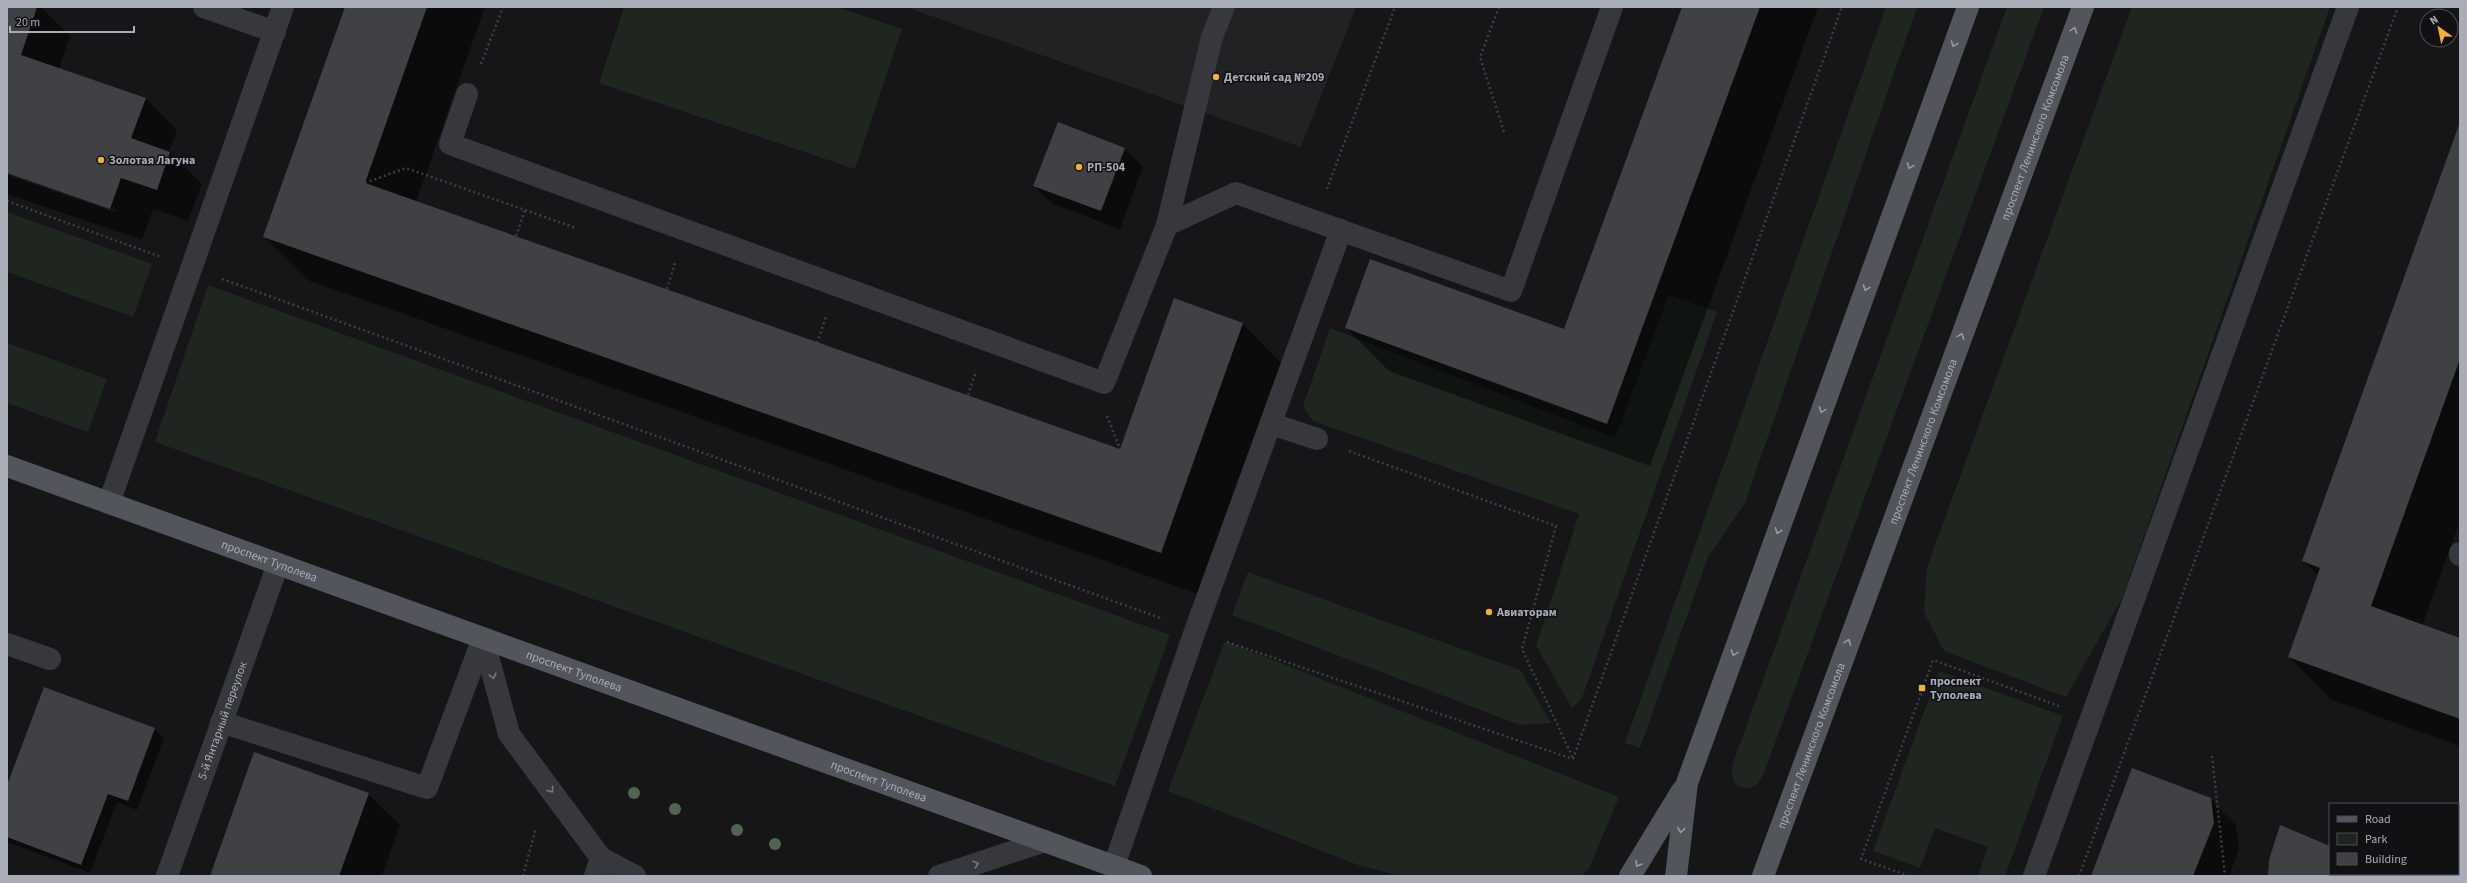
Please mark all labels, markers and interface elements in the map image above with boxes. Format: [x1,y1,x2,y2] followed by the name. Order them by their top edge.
[10,8,134,34] scale bar
[2419,8,2459,48] north arrow
[2427,12,2441,28] text: N
[16,14,40,31] text: 20 m
[2070,27,2078,34] one-way arrow
[1951,40,1959,47] one-way arrow
[1997,52,2074,223] street label: проспект Ленинского Комсомола
[1224,69,1324,86] place label: Детский сад №209
[1211,72,1221,82] marker: Детский сад №209
[109,152,195,169] place label: Золотая Лагуна
[96,155,106,165] marker: Золотая Лагуна
[1087,159,1126,176] place label: РП-504
[1074,162,1084,172] marker: РП-504
[1907,162,1915,169] one-way arrow
[1862,285,1870,292] one-way arrow
[1957,333,1965,340] one-way arrow
[1885,356,1962,527] street label: проспект Ленинского Комсомола
[1818,407,1826,414] one-way arrow
[1774,527,1783,534] one-way arrow
[219,536,320,586] street label: проспект Туполева
[1496,604,1557,621] place label: Авиаторам
[1484,607,1494,617] marker: Авиаторам
[1844,638,1852,645] one-way arrow
[524,646,624,697] street label: проспект Туполева
[1730,649,1739,656] one-way arrow
[194,659,252,782] street label: 5-й Янтарный переулок
[1773,660,1850,831] street label: проспект Ленинского Комсомола
[488,672,497,679] one-way arrow
[1930,673,1982,704] place label: проспект Туполева
[1917,683,1927,693] marker: проспект Туполева
[828,757,929,807] street label: проспект Туполева
[546,785,553,792] one-way arrow
[2329,803,2459,875] legend
[2365,811,2391,828] text: Road
[1677,827,1686,833] one-way arrow
[2365,831,2387,848] text: Park
[2365,851,2407,868] text: Building
[973,860,980,868] one-way arrow
[1636,860,1643,867] one-way arrow

